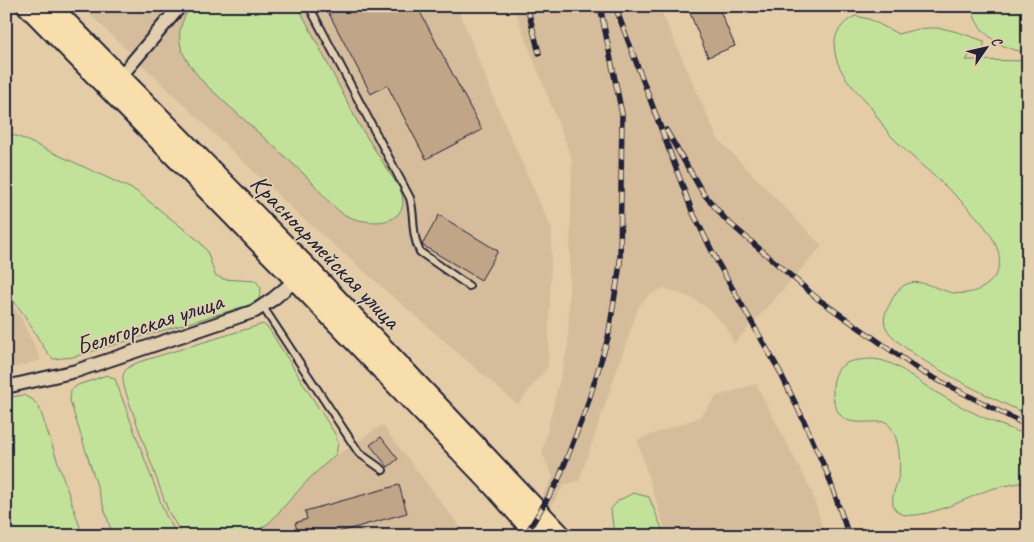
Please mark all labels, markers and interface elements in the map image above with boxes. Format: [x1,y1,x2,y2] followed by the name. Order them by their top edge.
[962,22,1012,72] north arrow
[987,33,1007,50] text: С
[243,168,409,337] street label: Красноармейская улица
[72,285,229,363] street label: Белогорская улица

